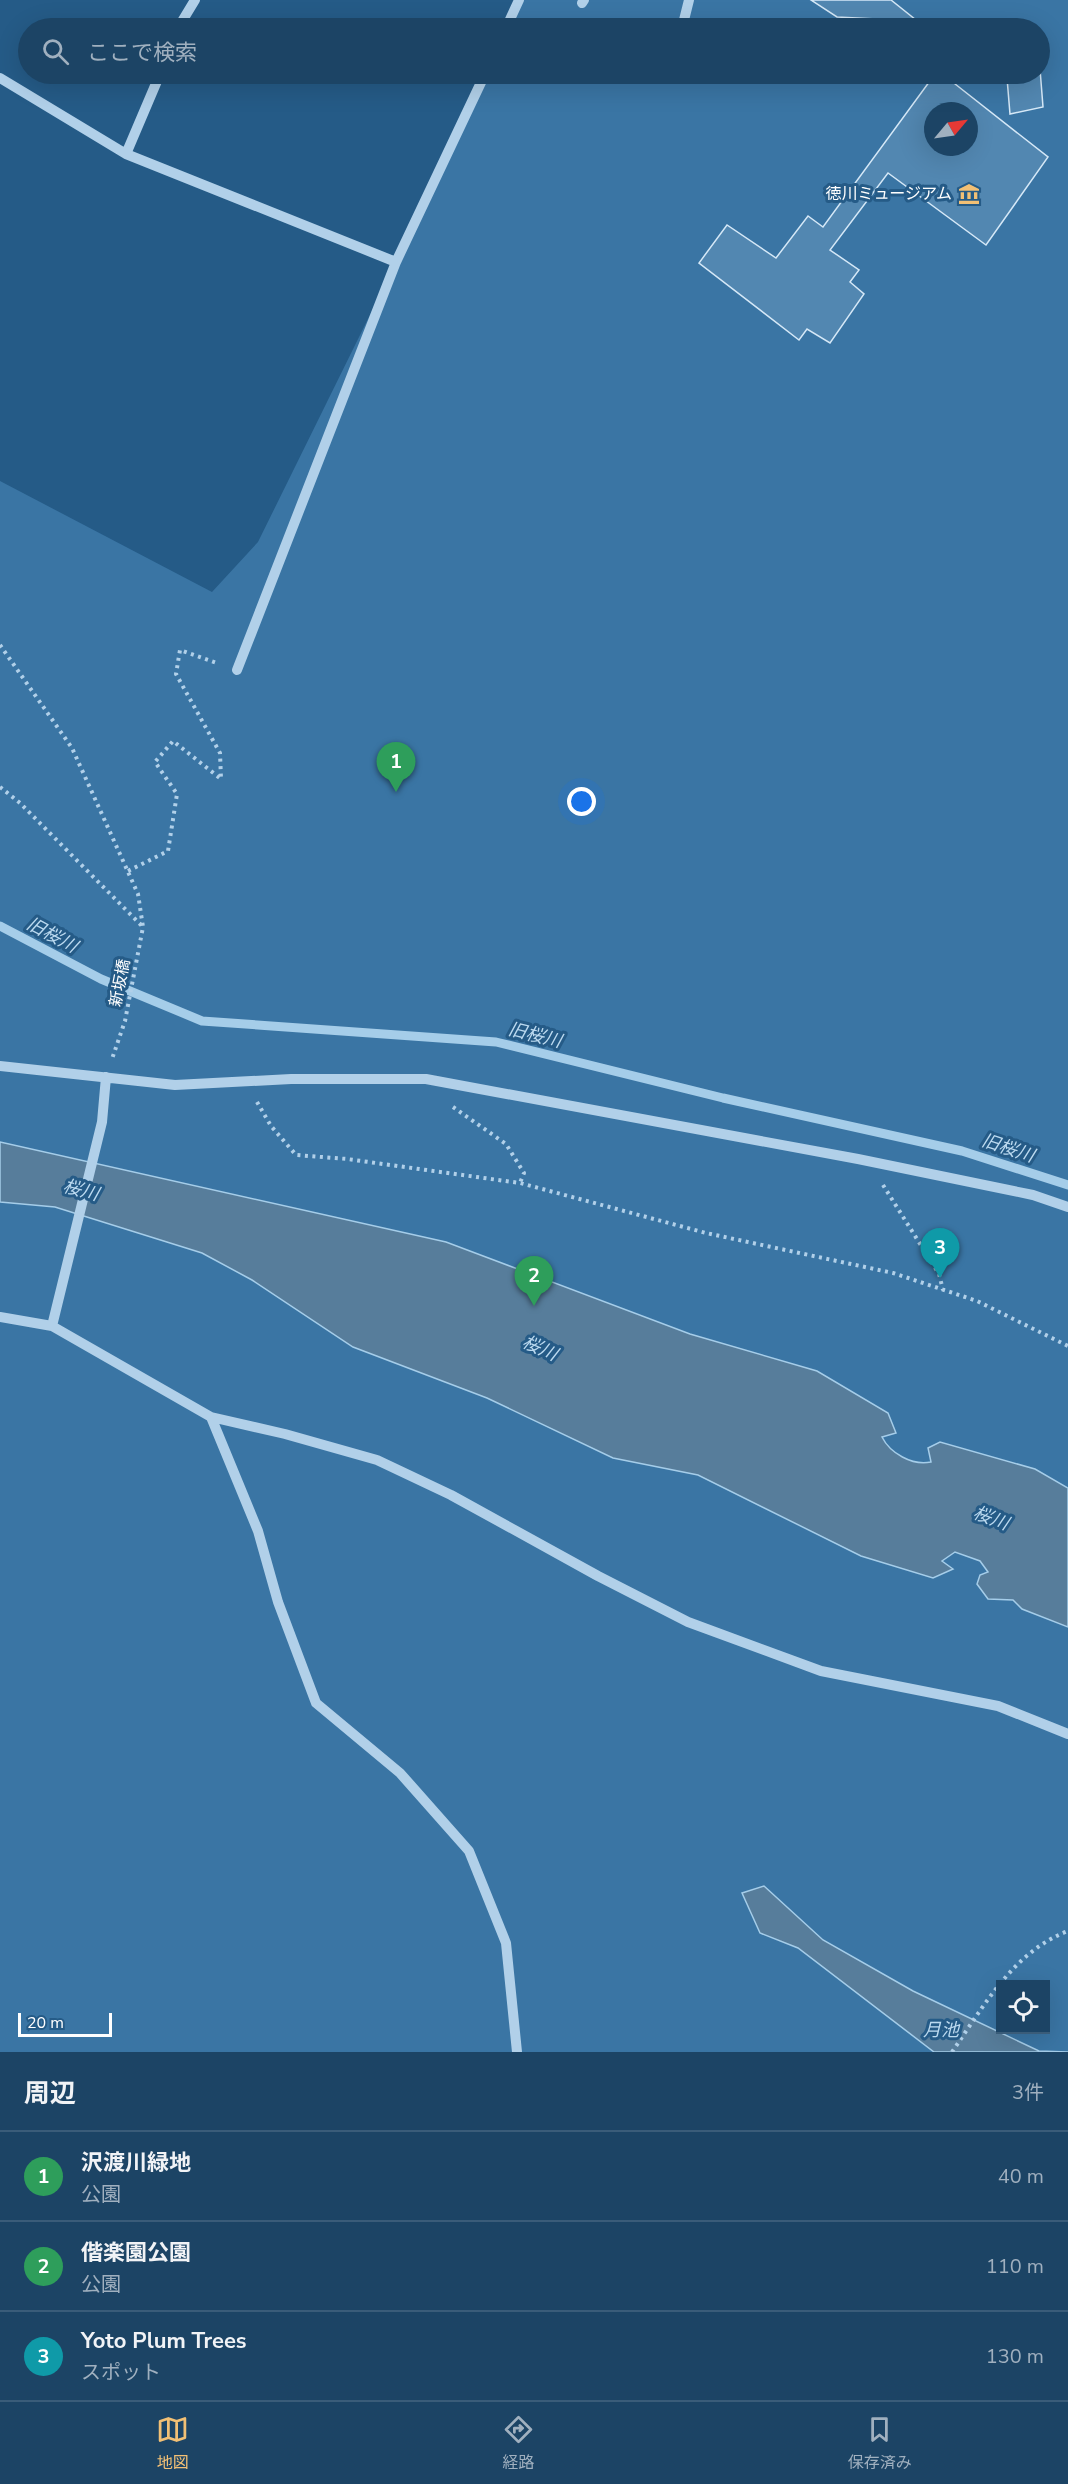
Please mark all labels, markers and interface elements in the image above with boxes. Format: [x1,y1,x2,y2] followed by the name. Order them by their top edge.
[18,18,1050,84] search box
[39,35,72,68] icon: search
[87,38,197,68] text: ここで検索
[924,102,978,156] north arrow
[957,182,981,206] museum icon: 徳川ミュージアム
[825,183,952,205] place label: 徳川ミュージアム
[376,742,416,792] pin: 1
[567,787,596,816] your location
[23,912,83,959] water label: 旧桜川
[105,957,135,1009] street label: 新坂橋
[506,1017,566,1054] water label: 旧桜川
[979,1128,1039,1168] water label: 旧桜川
[61,1174,103,1207] water label: 桜川
[920,1228,960,1278] pin: 3
[514,1256,554,1306] pin: 2
[519,1330,563,1367] water label: 桜川
[970,1501,1014,1536] water label: 桜川
[996,1980,1050,2034] map controls
[996,1980,1050,2034] button: locate
[18,2010,112,2038] scale bar
[27,2012,64,2034] text: 20 m
[923,2018,961,2042] water label: 月池
[24,2076,76,2111] text: 周辺
[1012,2079,1044,2106] text: 3件
[81,2148,191,2178] text: 沢渡川緑地
[38,2163,50,2190] text: 1
[998,2163,1044,2190] text: 40 m
[81,2181,121,2208] text: 公園
[81,2238,191,2268] text: 偕楽園公園
[38,2253,50,2280] text: 2
[986,2253,1044,2280] text: 110 m
[81,2271,121,2298] text: 公園
[81,2326,247,2356] text: Yoto Plum Trees
[38,2343,50,2370] text: 3
[986,2343,1044,2370] text: 130 m
[81,2359,161,2386] text: スポット
[156,2413,189,2474] tab: 地図
[502,2413,535,2474] tab: 経路
[848,2413,912,2474] tab: 保存済み

